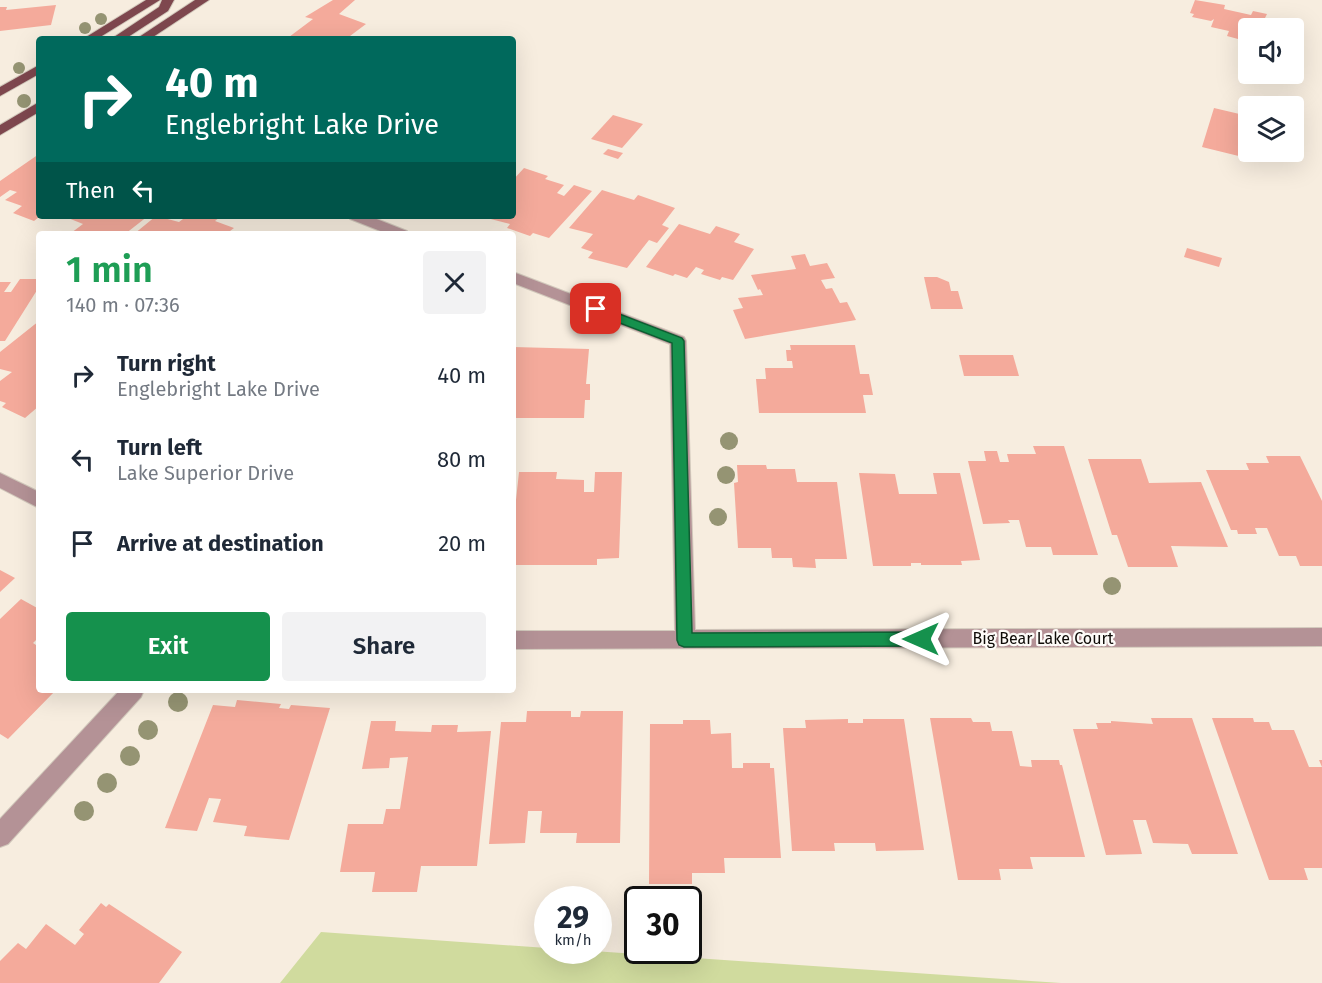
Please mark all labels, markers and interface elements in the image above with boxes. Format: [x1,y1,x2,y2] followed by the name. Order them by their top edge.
[1238,18,1304,162] map controls
[1238,18,1304,84] button: sound
[165,58,259,108] text: 40 m
[66,60,144,138] icon: right
[1238,96,1304,162] button: layers
[165,109,439,141] text: Englebright Lake Drive
[127,174,160,207] icon: left
[66,177,115,204] text: Then
[66,248,153,292] text: 1 min
[423,251,486,314] button: close
[570,283,621,334] pin
[579,292,612,325] icon: arrive
[66,293,180,317] text: 140 m · 07:36
[117,350,216,377] text: Turn right
[66,359,99,392] icon: right
[437,362,486,389] text: 40 m
[117,377,320,401] text: Englebright Lake Drive
[117,434,202,461] text: Turn left
[66,443,99,476] icon: left
[437,446,486,473] text: 80 m
[117,461,294,485] text: Lake Superior Drive
[66,527,99,560] icon: arrive
[117,530,324,557] text: Arrive at destination
[438,530,486,557] text: 20 m
[889,607,953,671] position arrow
[66,612,270,681] button: Exit
[282,612,486,681] button: Share
[973,629,1114,648] street label: Big Bear Lake Court
[624,886,702,964] speed limit sign: 30
[557,900,589,936] text: 29
[554,931,592,949] text: km/h

